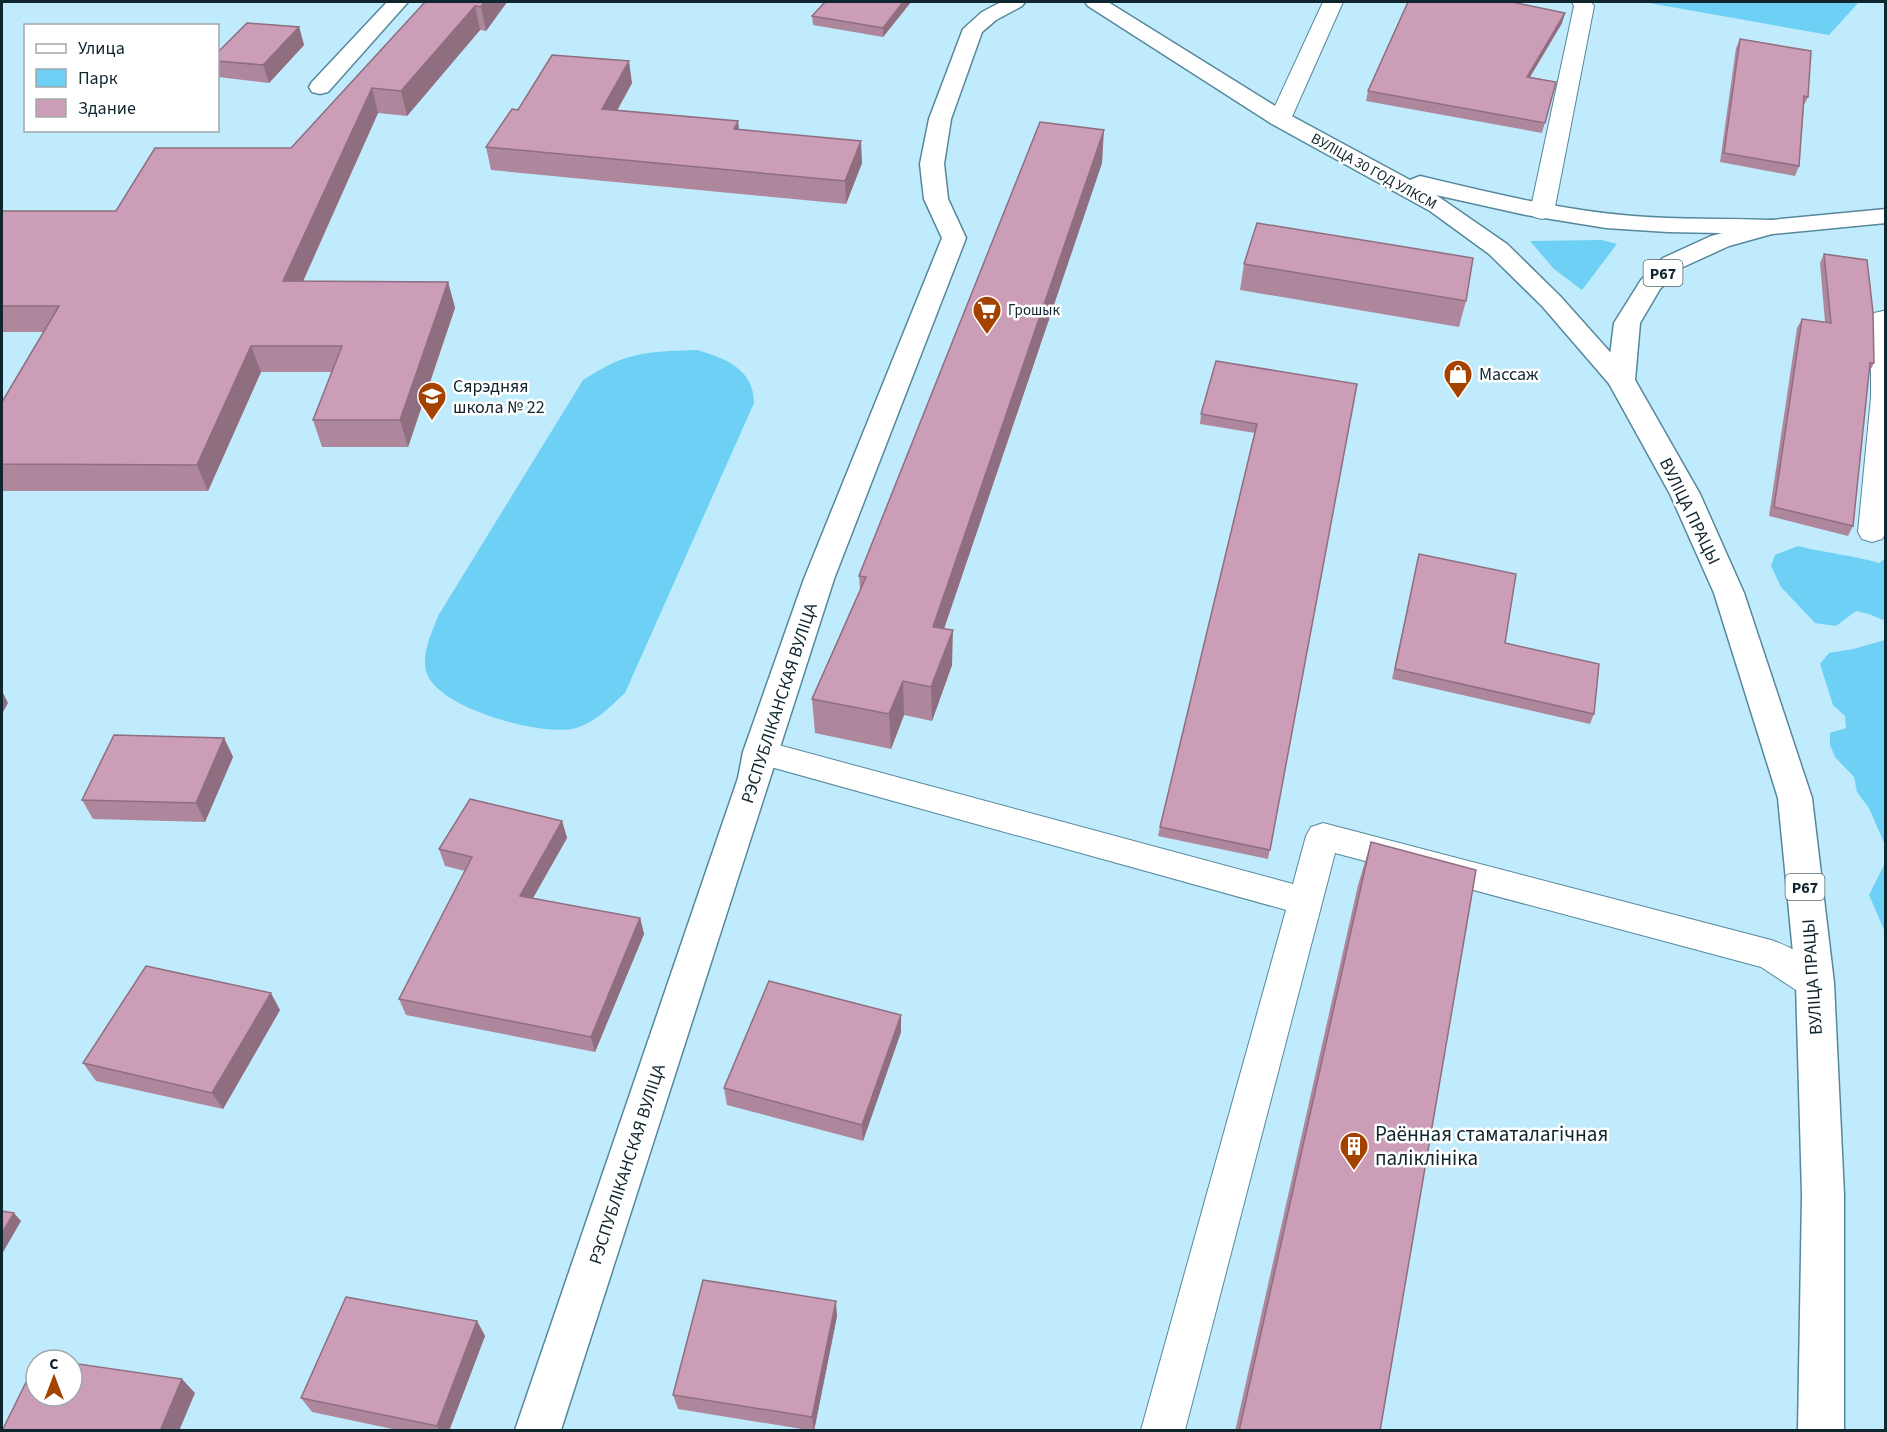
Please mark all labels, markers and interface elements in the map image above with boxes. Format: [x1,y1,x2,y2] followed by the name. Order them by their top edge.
[24,24,219,132] legend
[78,36,125,61] text: Улица
[78,66,118,91] text: Парк
[78,96,136,121] text: Здание
[1307,128,1441,215] street label: ВУЛІЦА 30 ГОД УЛКСМ
[1644,260,1682,286] road number: Р67
[971,294,1003,336] supermarket icon: Грошык
[1008,300,1060,321] place label: Грошык
[1442,358,1474,400] shop icon: Массаж
[1479,362,1539,387] place label: Массаж
[453,374,545,420] place label: Сярэдняя школа № 22
[416,380,448,422] school or university icon: Сярэдняя школа № 22
[1653,454,1726,569] street label: ВУЛІЦА ПРАЦЫ
[735,599,824,807] street label: РЭСПУБЛІКАНСКАЯ ВУЛІЦА
[1786,874,1824,900] road number: Р67
[1796,918,1829,1036] street label: ВУЛІЦА ПРАЦЫ
[583,1060,672,1268] street label: РЭСПУБЛІКАНСКАЯ ВУЛІЦА
[1375,1119,1608,1173] place label: Раённая стаматалагічная паліклініка
[1338,1130,1370,1172] building icon: Раённая стаматалагічная паліклініка
[24,1348,84,1408] north arrow
[49,1353,59,1375] text: С

